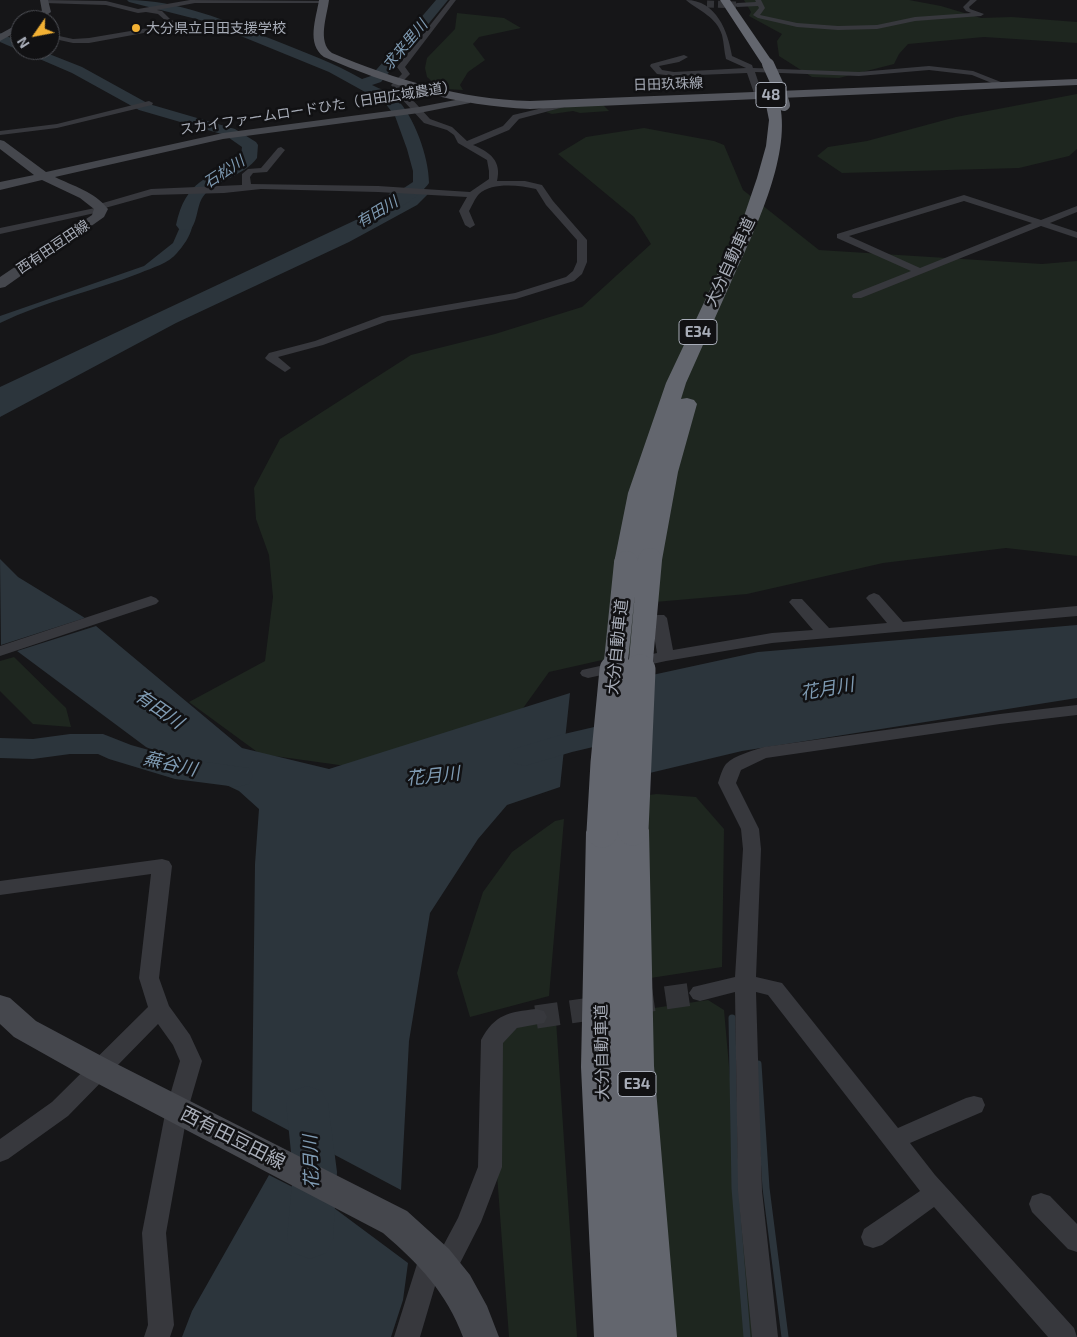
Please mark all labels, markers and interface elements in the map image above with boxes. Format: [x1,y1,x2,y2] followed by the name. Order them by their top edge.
[10,10,60,60] north arrow
[379,16,431,74] water label: 求来里川
[146,20,286,36] place label: 大分県立日田支援学校
[130,22,142,34] marker: 大分県立日田支援学校
[13,34,33,52] text: N
[633,74,703,94] street label: 日田玖珠線
[178,78,458,138] street label: スカイファームロードひた（日田広域農道）
[756,82,786,108] road number: 48
[200,152,248,192] water label: 石松川
[353,193,401,231] water label: 有田川
[701,214,759,310] street label: 大分自動車道
[13,217,93,277] street label: 西有田豆田線
[679,320,717,344] road number: E34
[602,598,632,696] street label: 大分自動車道
[799,674,855,704] water label: 花月川
[131,685,187,733] water label: 有田川
[141,747,199,781] water label: 蕪谷川
[405,762,461,790] water label: 花月川
[592,1004,612,1100] street label: 大分自動車道
[618,1072,656,1096] road number: E34
[177,1102,289,1174] street label: 西有田豆田線
[299,1135,323,1189] water label: 花月川

